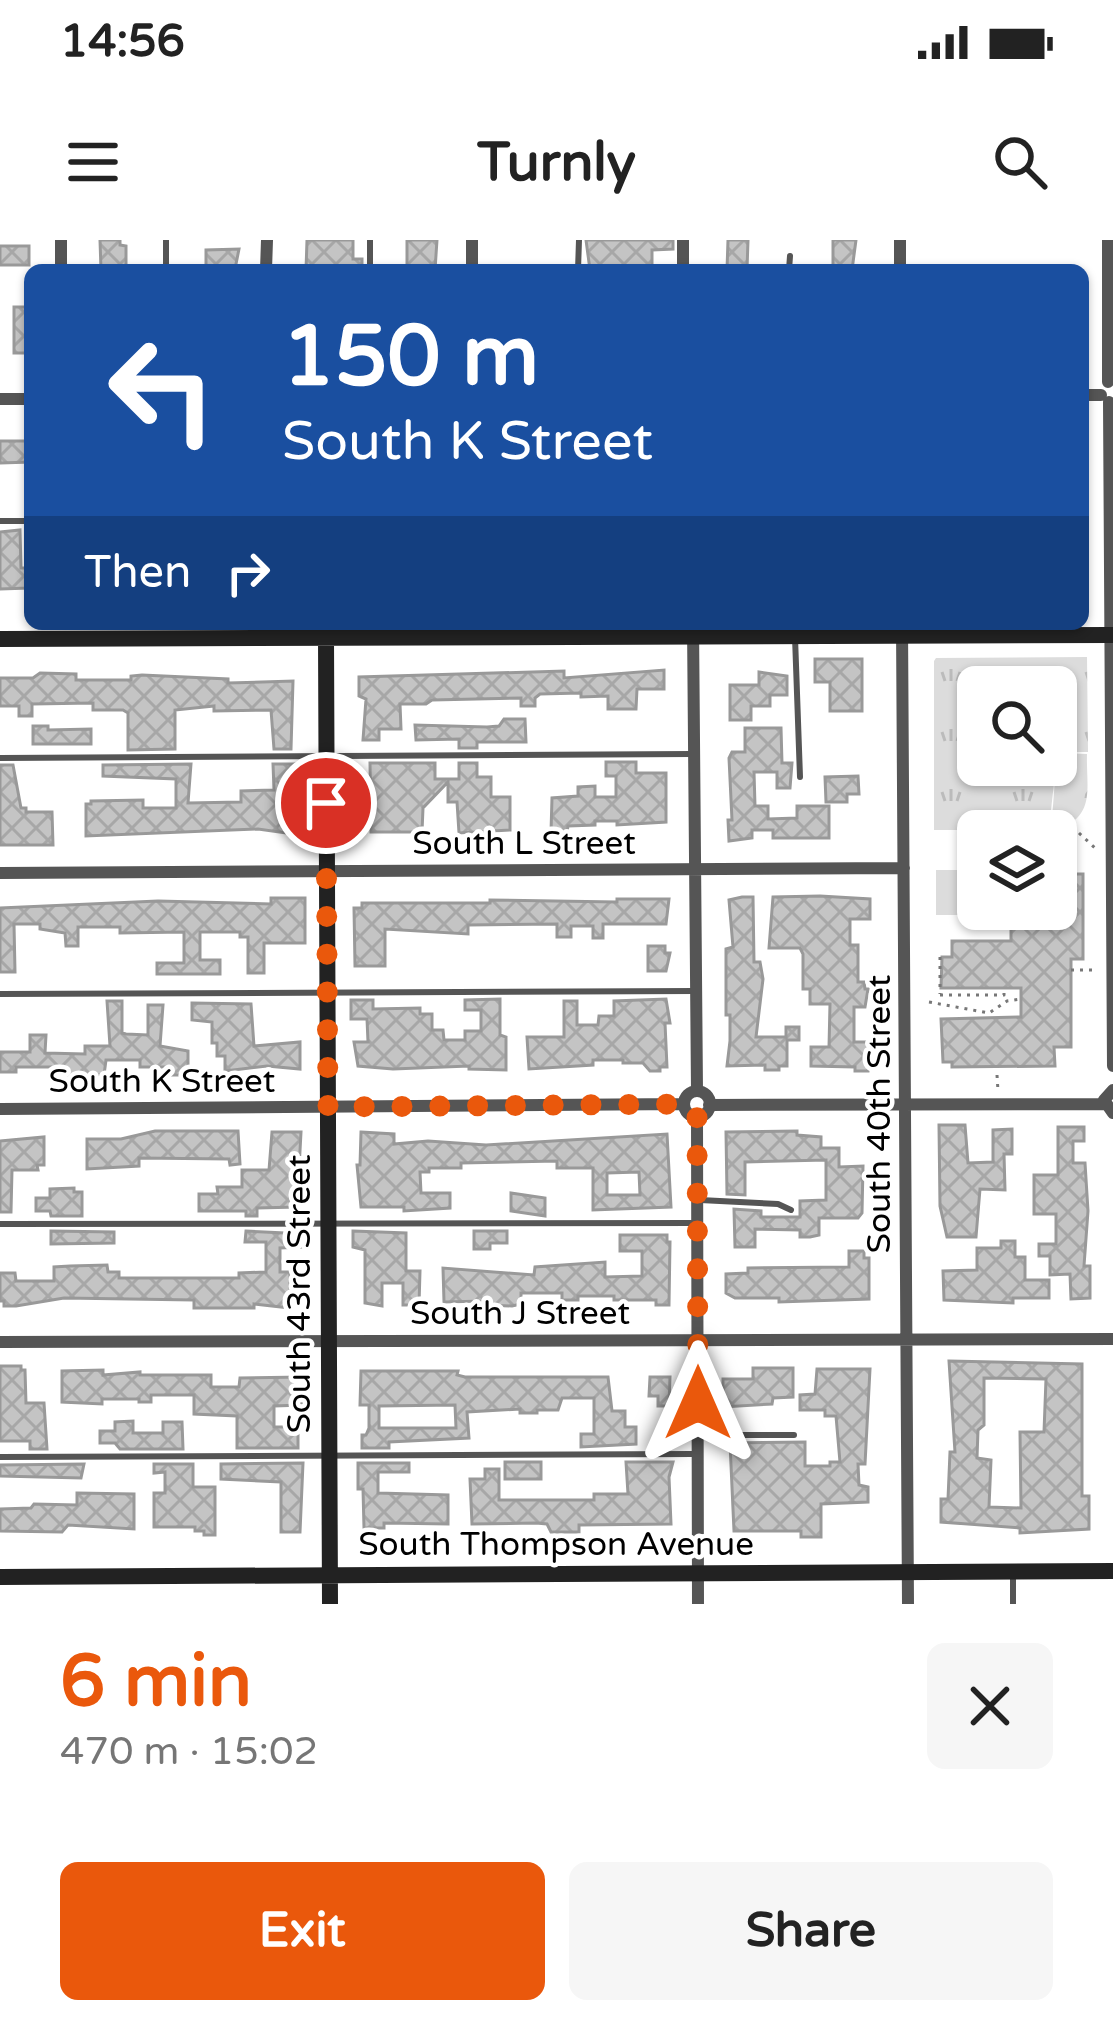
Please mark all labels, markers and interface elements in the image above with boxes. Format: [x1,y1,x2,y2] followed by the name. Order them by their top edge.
[60,15,185,69] text: 14:56
[60,129,126,195] icon: menu
[987,129,1053,195] icon: search
[477,130,636,195] text: Turnly
[282,307,539,408] text: 150 m
[84,312,240,468] icon: left
[282,409,653,474] text: South K Street
[215,540,281,606] icon: right
[84,546,191,600] text: Then
[957,666,1077,930] map controls
[957,666,1077,786] button: search
[275,752,377,854] pin
[293,770,359,836] icon: arrive
[957,810,1077,930] button: layers
[412,824,636,863] street label: South L Street
[860,975,899,1253] street label: South 40th Street
[49,1062,275,1101] street label: South K Street
[280,1154,319,1434] street label: South 43rd Street
[410,1294,630,1333] street label: South J Street
[635,1340,761,1466] position arrow
[358,1525,754,1564] street label: South Thompson Avenue
[60,1639,252,1726] text: 6 min
[927,1643,1053,1769] button: close
[60,1728,318,1775] text: 470 m · 15:02
[60,1862,545,2000] button: Exit
[569,1862,1053,2000] button: Share

